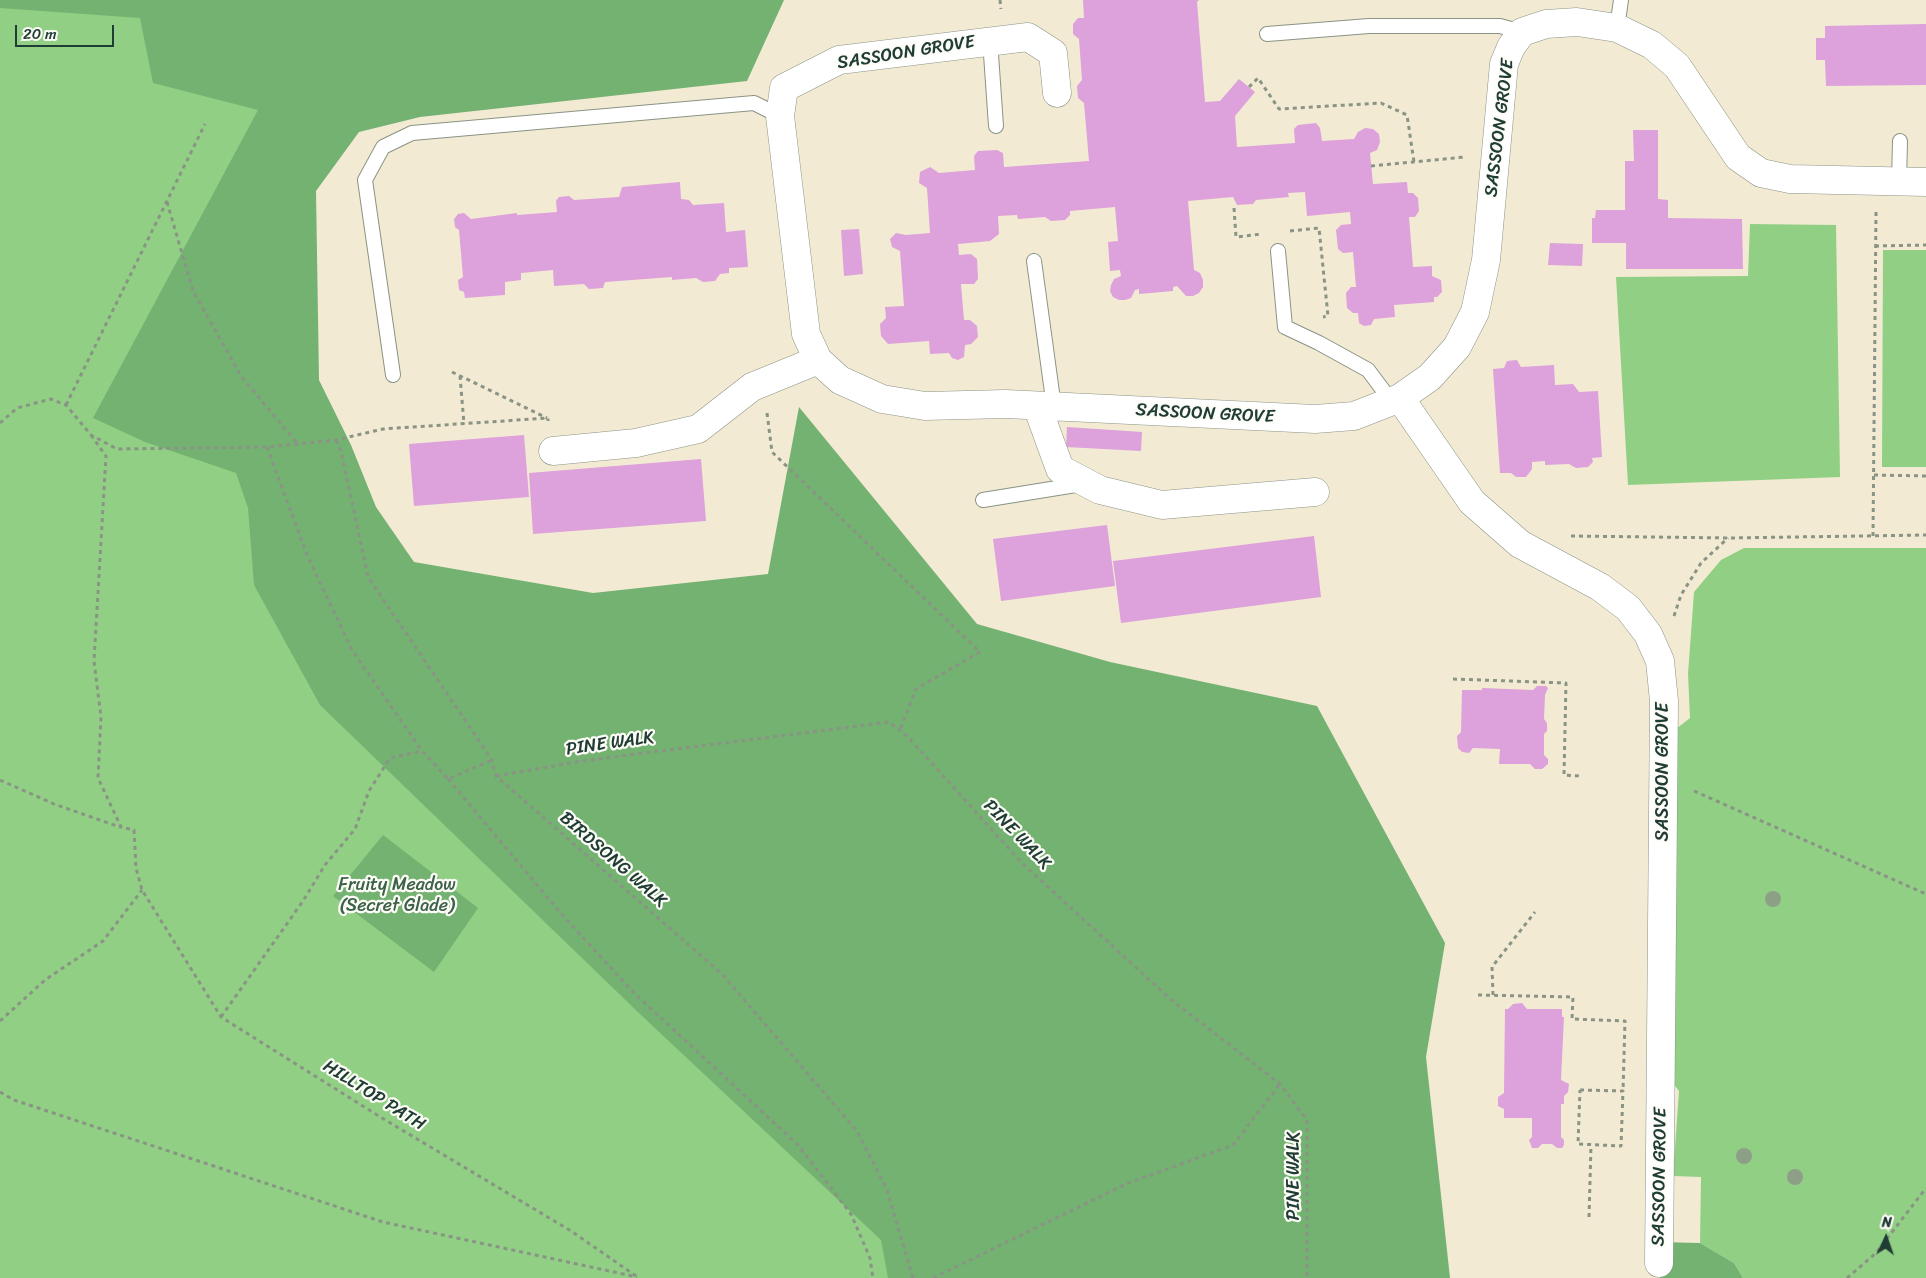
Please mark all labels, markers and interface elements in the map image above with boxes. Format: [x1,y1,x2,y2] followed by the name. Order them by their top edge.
[18,15,116,47] scale bar
[23,21,57,47] text: 20 m
[836,31,976,75] street label: SASSOON GROVE
[1481,58,1519,198] street label: SASSOON GROVE
[1135,400,1275,428] street label: SASSOON GROVE
[1652,703,1674,841] street label: SASSOON GROVE
[565,727,655,761] street label: PINE WALK
[978,796,1056,874] street label: PINE WALK
[555,808,671,912] street label: BIRDSONG WALK
[338,874,456,916] park label: Fruity Meadow (Secret Glade)
[319,1056,429,1136] street label: HILLTOP PATH
[1648,1107,1672,1247] street label: SASSOON GROVE
[1283,1132,1305,1220] street label: PINE WALK
[1881,1210,1892,1235] text: N
[1861,1213,1911,1263] north arrow

